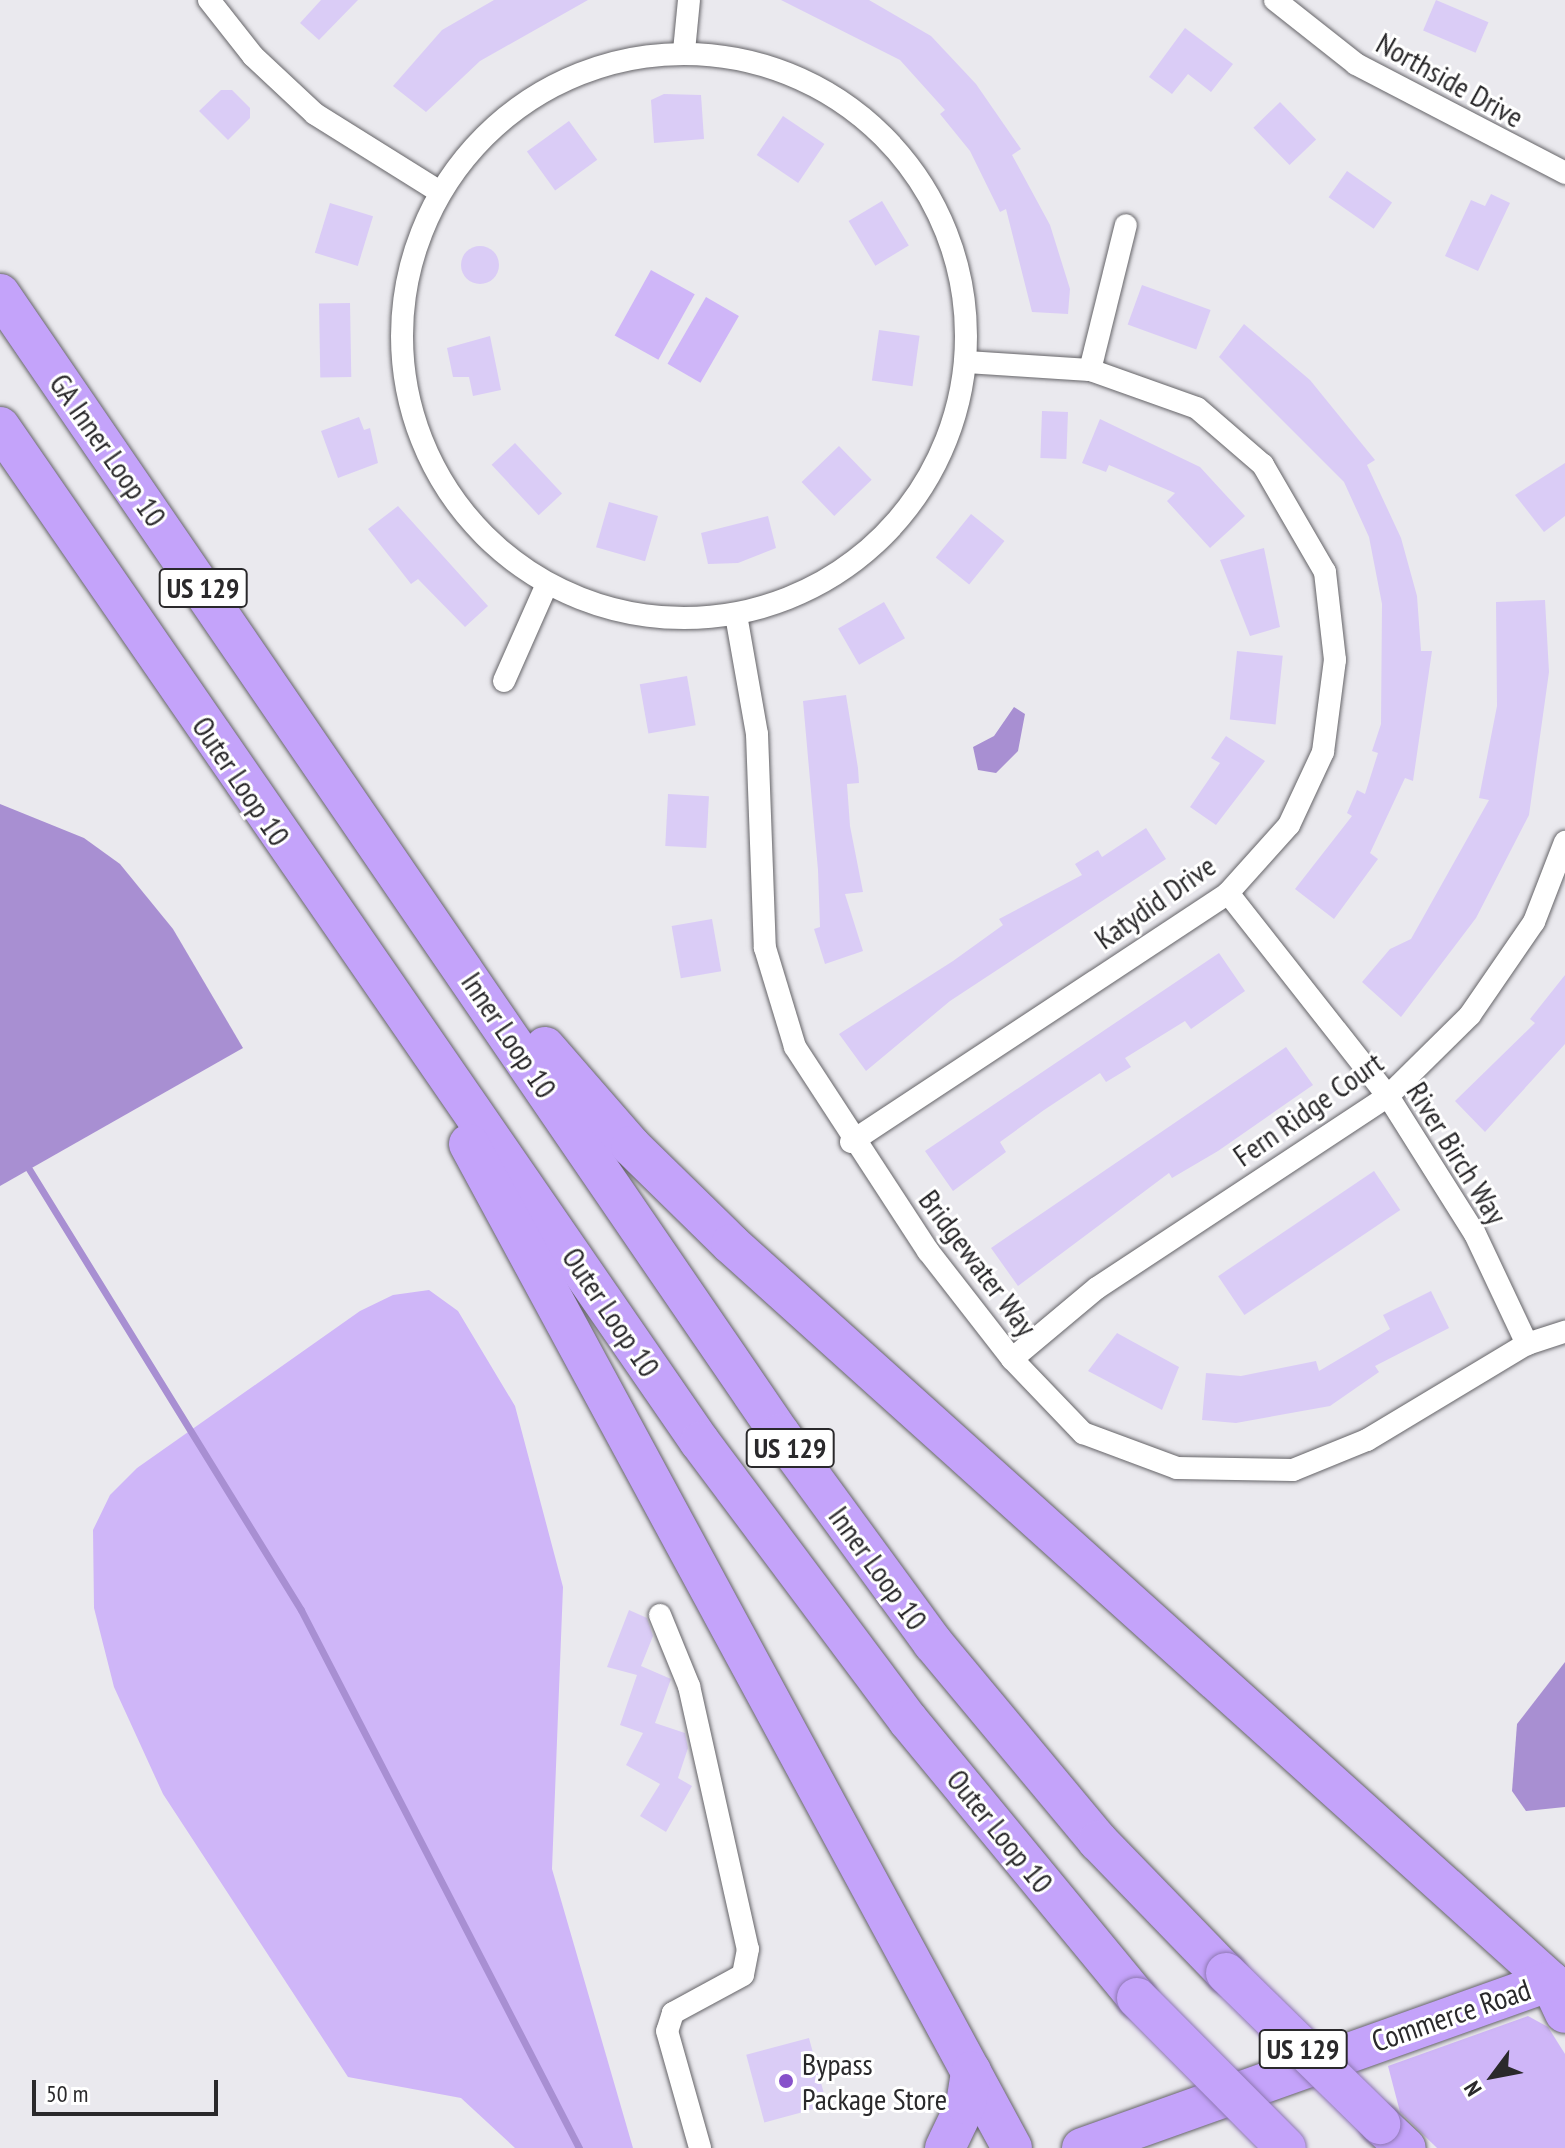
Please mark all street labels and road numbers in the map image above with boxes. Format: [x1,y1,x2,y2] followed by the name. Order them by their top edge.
[1370,25,1530,135] street label: Northside Drive
[42,366,174,534] street label: GA Inner Loop 10
[157,564,249,612] road number: US 129
[185,710,297,852] street label: Outer Loop 10
[1088,847,1222,957] street label: Katydid Drive
[454,965,564,1105] street label: Inner Loop 10
[1226,1044,1390,1174] street label: Fern Ridge Court
[1399,1075,1515,1231] street label: River Birch Way
[911,1183,1045,1343] street label: Bridgewater Way
[555,1241,667,1383] street label: Outer Loop 10
[744,1424,836,1472] road number: US 129
[821,1499,935,1637] street label: Inner Loop 10
[939,1762,1061,1900] street label: Outer Loop 10
[1367,1971,1535,2059] street label: Commerce Road
[1257,2025,1349,2073] road number: US 129

